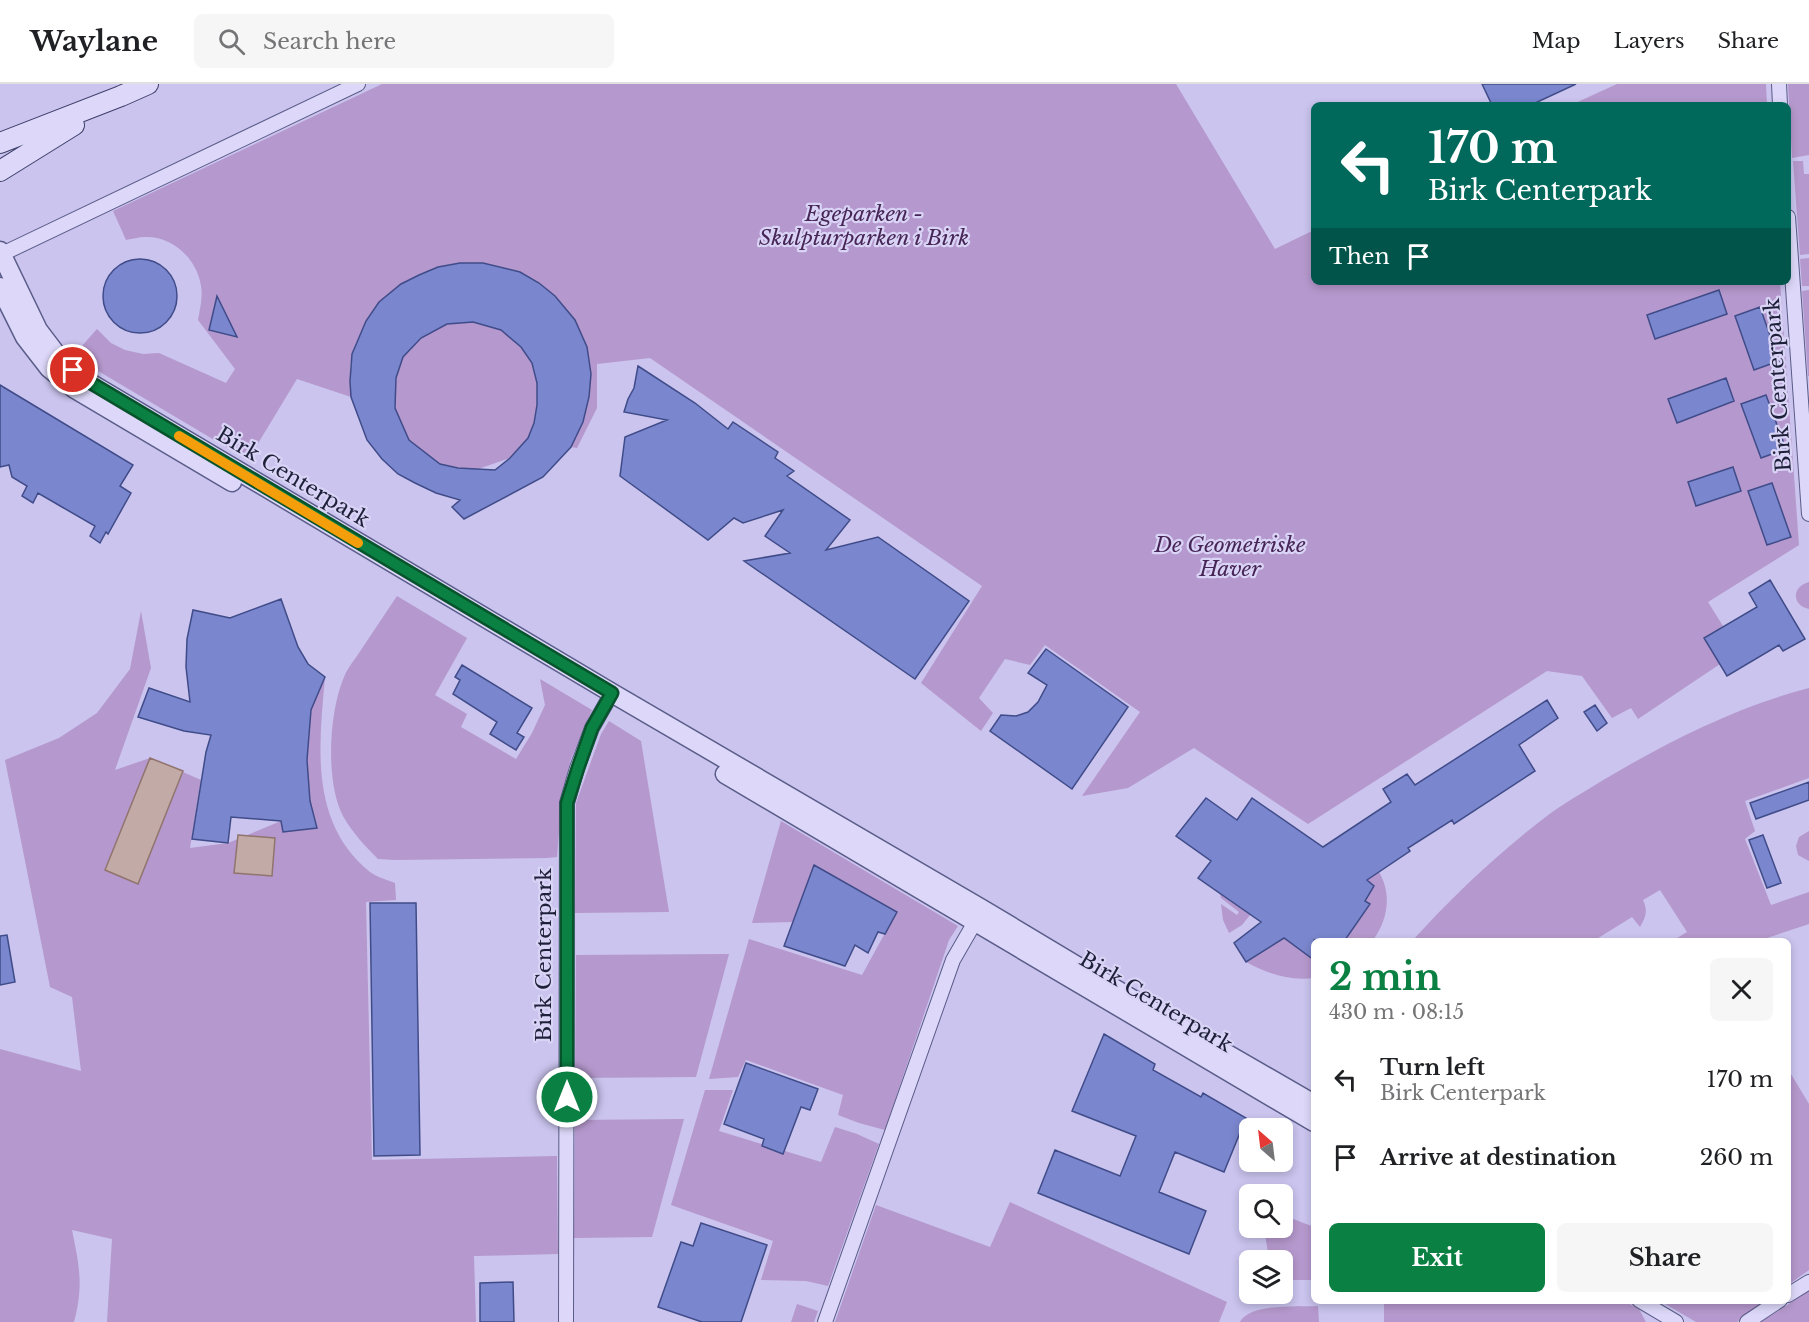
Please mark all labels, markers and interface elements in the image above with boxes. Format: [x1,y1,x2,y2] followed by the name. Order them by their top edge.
[194,14,614,68] search box
[30,24,158,59] text: Waylane
[215,25,248,58] icon: search
[263,28,396,55] text: Search here
[1532,28,1581,54] text: Map
[1614,28,1685,54] text: Layers
[1718,28,1779,54] text: Share
[1428,122,1557,174] text: 170 m
[1329,126,1407,204] icon: left
[1428,174,1652,207] text: Birk Centerpark
[759,201,969,251] park label: Egeparken - Skulpturparken i Birk
[1402,240,1435,273] icon: arrive
[1329,243,1390,270] text: Then
[1759,297,1797,473] street label: Birk Centerpark
[47,344,98,395] pin
[56,353,89,386] icon: arrive
[212,421,374,533] street label: Birk Centerpark
[1153,532,1306,582] park label: De Geometriske Haver
[531,868,557,1042] street label: Birk Centerpark
[1075,946,1237,1058] street label: Birk Centerpark
[1329,955,1441,1000] text: 2 min
[1710,958,1773,1021] button: close
[1329,1000,1464,1024] text: 430 m · 08:15
[1380,1054,1485,1081] text: Turn left
[1329,1063,1362,1096] icon: left
[535,1065,599,1129] position arrow
[1707,1066,1773,1093] text: 170 m
[1380,1081,1546,1105] text: Birk Centerpark
[1239,1118,1293,1172] north arrow
[1239,1118,1293,1304] map controls
[1329,1141,1362,1174] icon: arrive
[1380,1144,1617,1171] text: Arrive at destination
[1700,1144,1773,1171] text: 260 m
[1239,1184,1293,1238] button: search
[1329,1223,1545,1292] button: Exit
[1557,1223,1773,1292] button: Share
[1239,1250,1293,1304] button: layers

